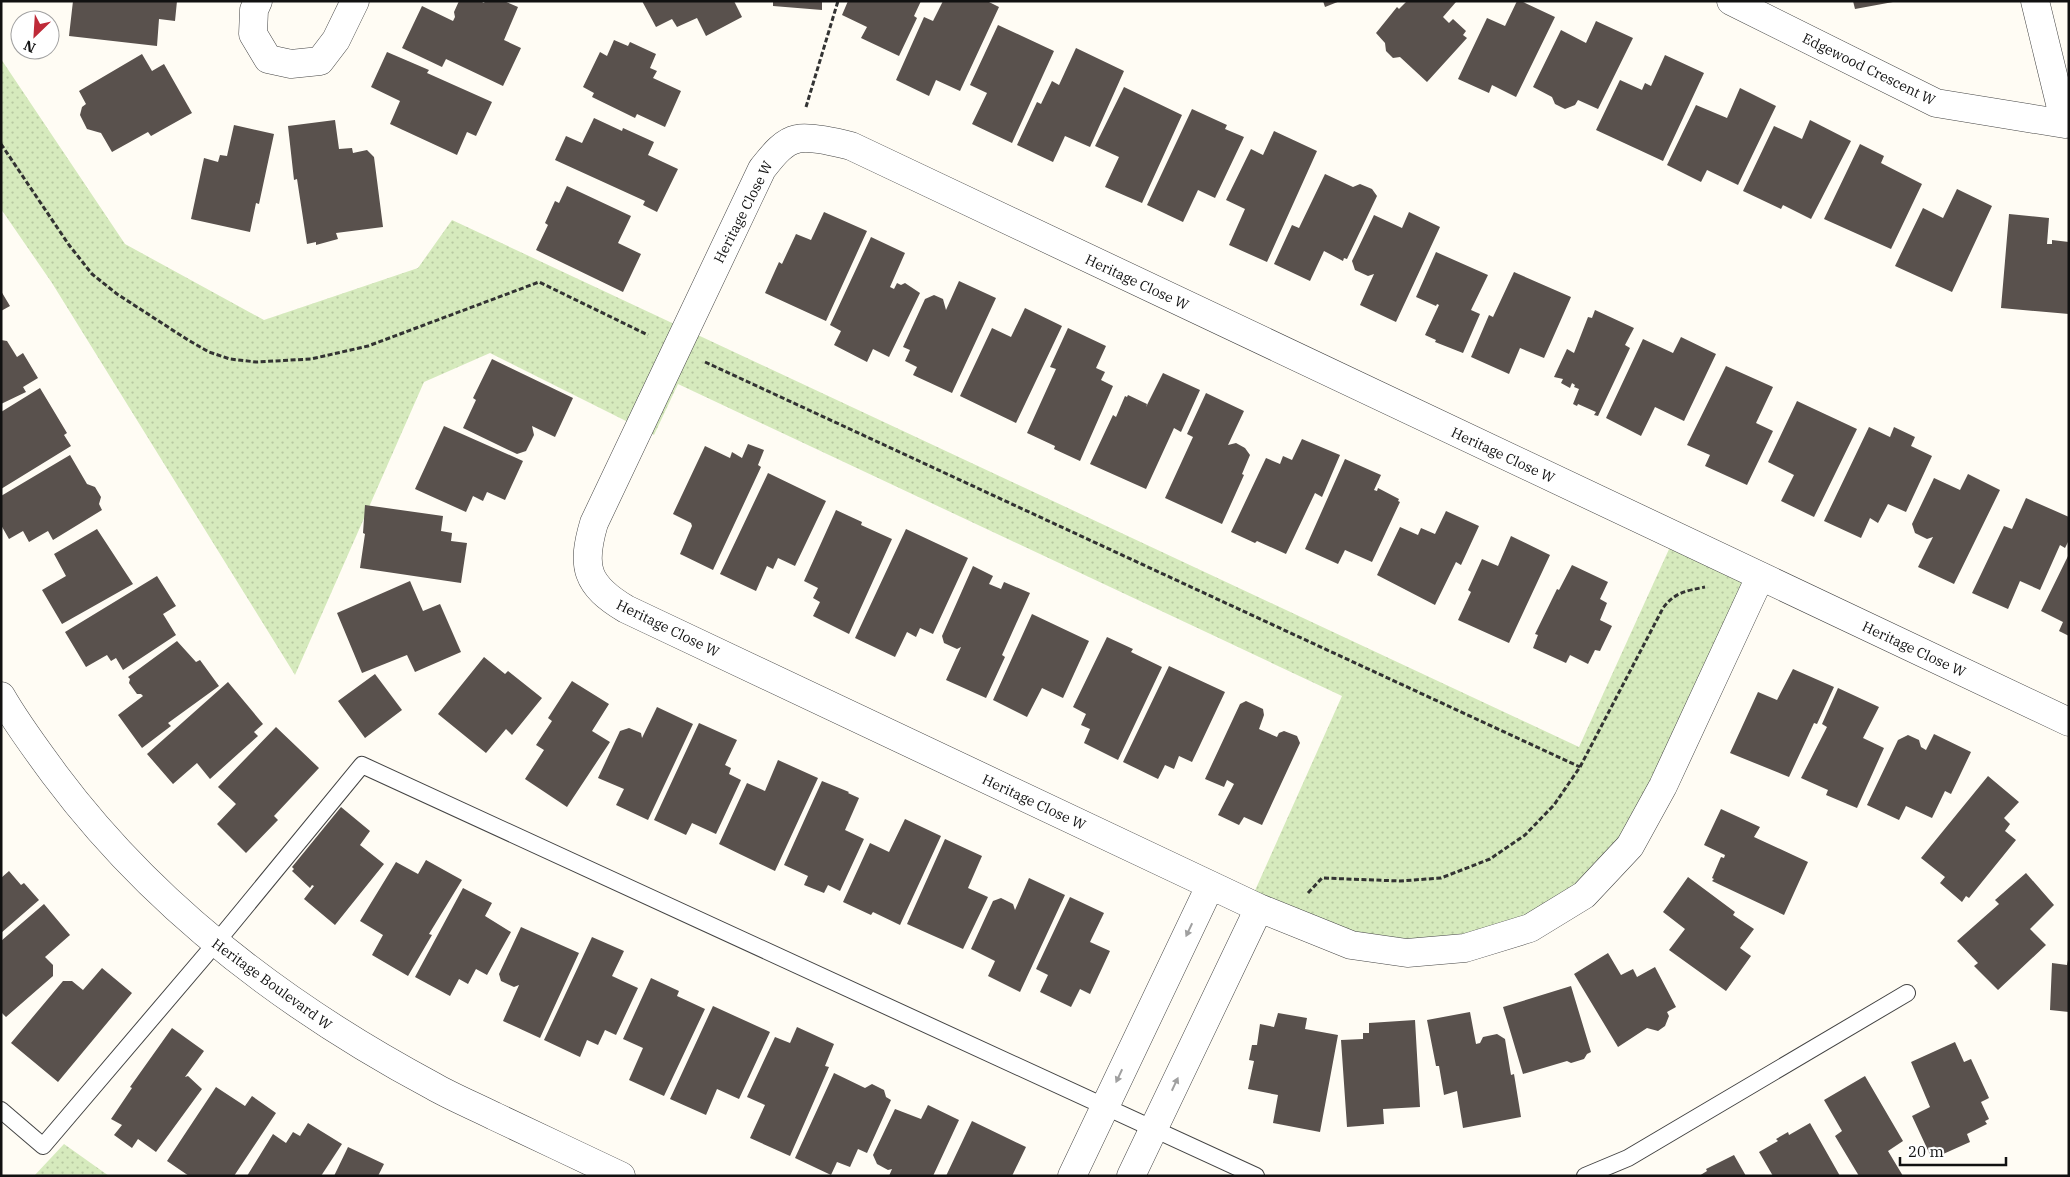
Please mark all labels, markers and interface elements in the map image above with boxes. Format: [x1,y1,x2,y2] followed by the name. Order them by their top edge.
[10,10,60,60] north arrow
[1800,29,1939,109] street label: Edgewood Crescent W
[21,36,38,57] text: N
[709,158,777,266] street label: Heritage Close W
[1082,250,1192,314] street label: Heritage Close W
[1448,423,1558,487] street label: Heritage Close W
[614,595,723,661] street label: Heritage Close W
[1859,617,1969,681] street label: Heritage Close W
[979,770,1089,834] street label: Heritage Close W
[1185,922,1193,937] one-way arrow
[208,934,336,1034] street label: Heritage Boulevard W
[1115,1069,1123,1083] one-way arrow
[1171,1077,1179,1091] one-way arrow
[1900,1134,2006,1166] scale bar
[1908,1142,1944,1161] text: 20 m

